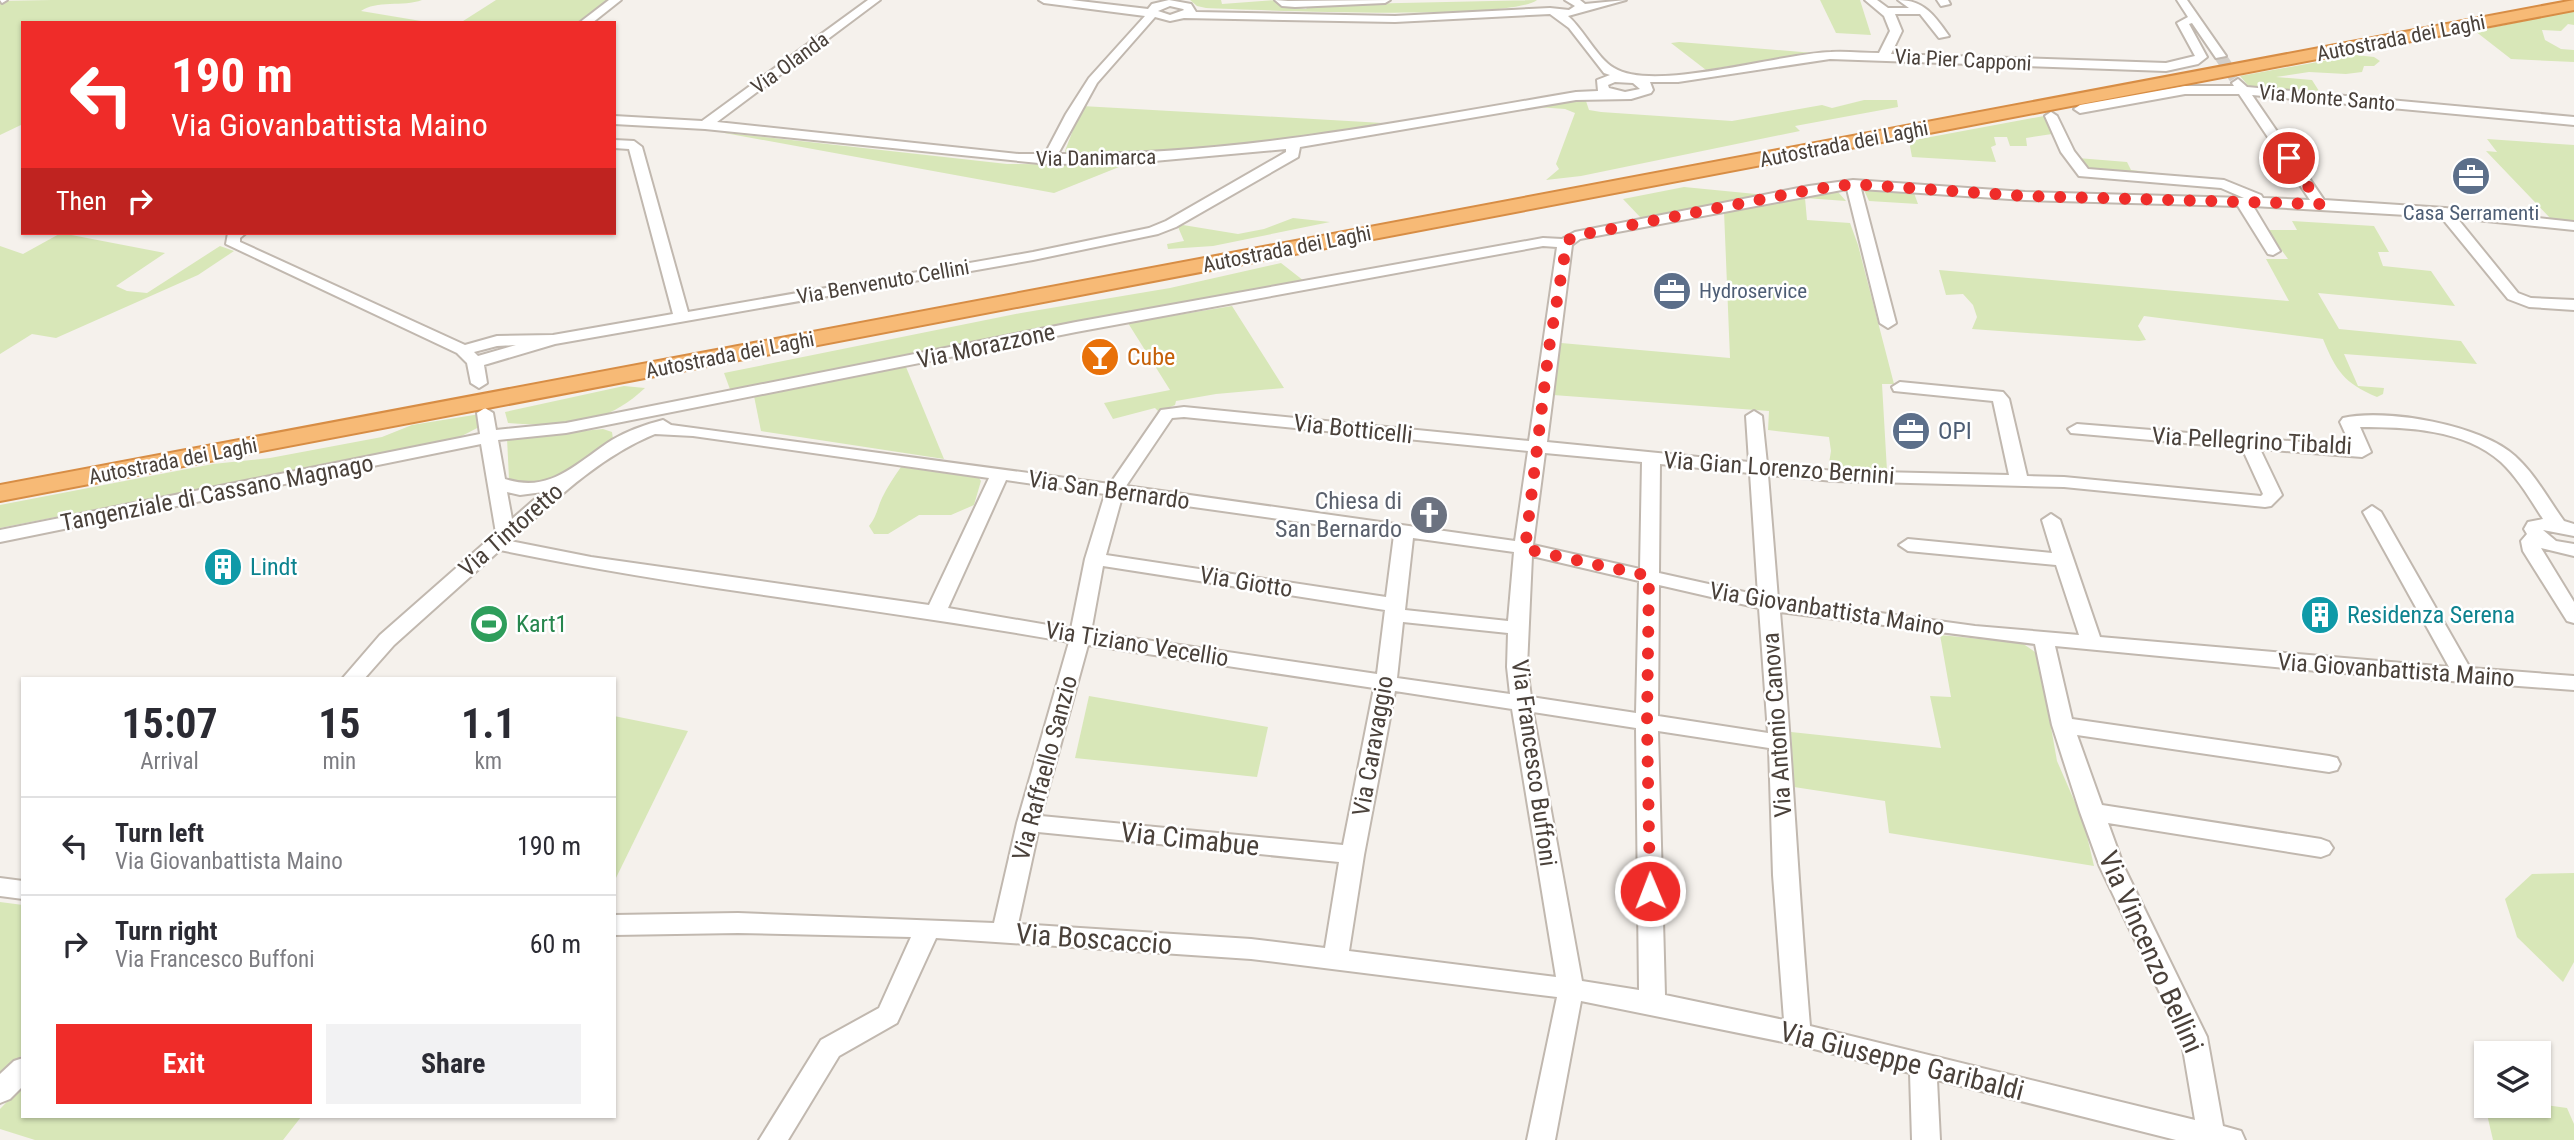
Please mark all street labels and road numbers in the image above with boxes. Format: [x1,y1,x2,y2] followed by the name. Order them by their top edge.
[2315,10,2487,66] street label: Autostrada dei Laghi
[747,27,833,99] street label: Via Olanda
[1894,44,2032,76] street label: Via Pier Capponi
[2258,80,2396,116] street label: Via Monte Santo
[1758,116,1930,172] street label: Autostrada dei Laghi
[1036,145,1156,171] street label: Via Danimarca
[1201,221,1373,277] street label: Autostrada dei Laghi
[795,255,971,309] street label: Via Benvenuto Cellini
[914,318,1058,374] street label: Via Morazzone
[644,327,816,383] street label: Autostrada dei Laghi
[1292,409,1414,449] street label: Via Botticelli
[2151,422,2353,460] street label: Via Pellegrino Tibaldi
[87,433,259,489] street label: Autostrada dei Laghi
[1663,446,1895,490] street label: Via Gian Lorenzo Bernini
[58,449,376,537] street label: Tangenziale di Cassano Magnago
[1026,465,1192,515] street label: Via San Bernardo
[453,477,569,583] street label: Via Tintoretto
[1198,561,1294,603] street label: Via Giotto
[1707,577,1947,641] street label: Via Giovanbattista Maino
[1043,616,1231,672] street label: Via Tiziano Vecellio
[1757,632,1797,818] street label: Via Antonio Canova
[2276,648,2516,692] street label: Via Giovanbattista Maino
[1506,658,1562,868] street label: Via Francesco Buffoni
[1007,672,1083,864] street label: Via Raffaello Sanzio
[1347,674,1399,818] street label: Via Caravaggio
[1119,815,1261,863] street label: Via Cimabue
[2092,846,2210,1058] street label: Via Vincenzo Bellini
[1015,917,1173,961] street label: Via Boscaccio
[1777,1015,2027,1107] street label: Via Giuseppe Garibaldi

